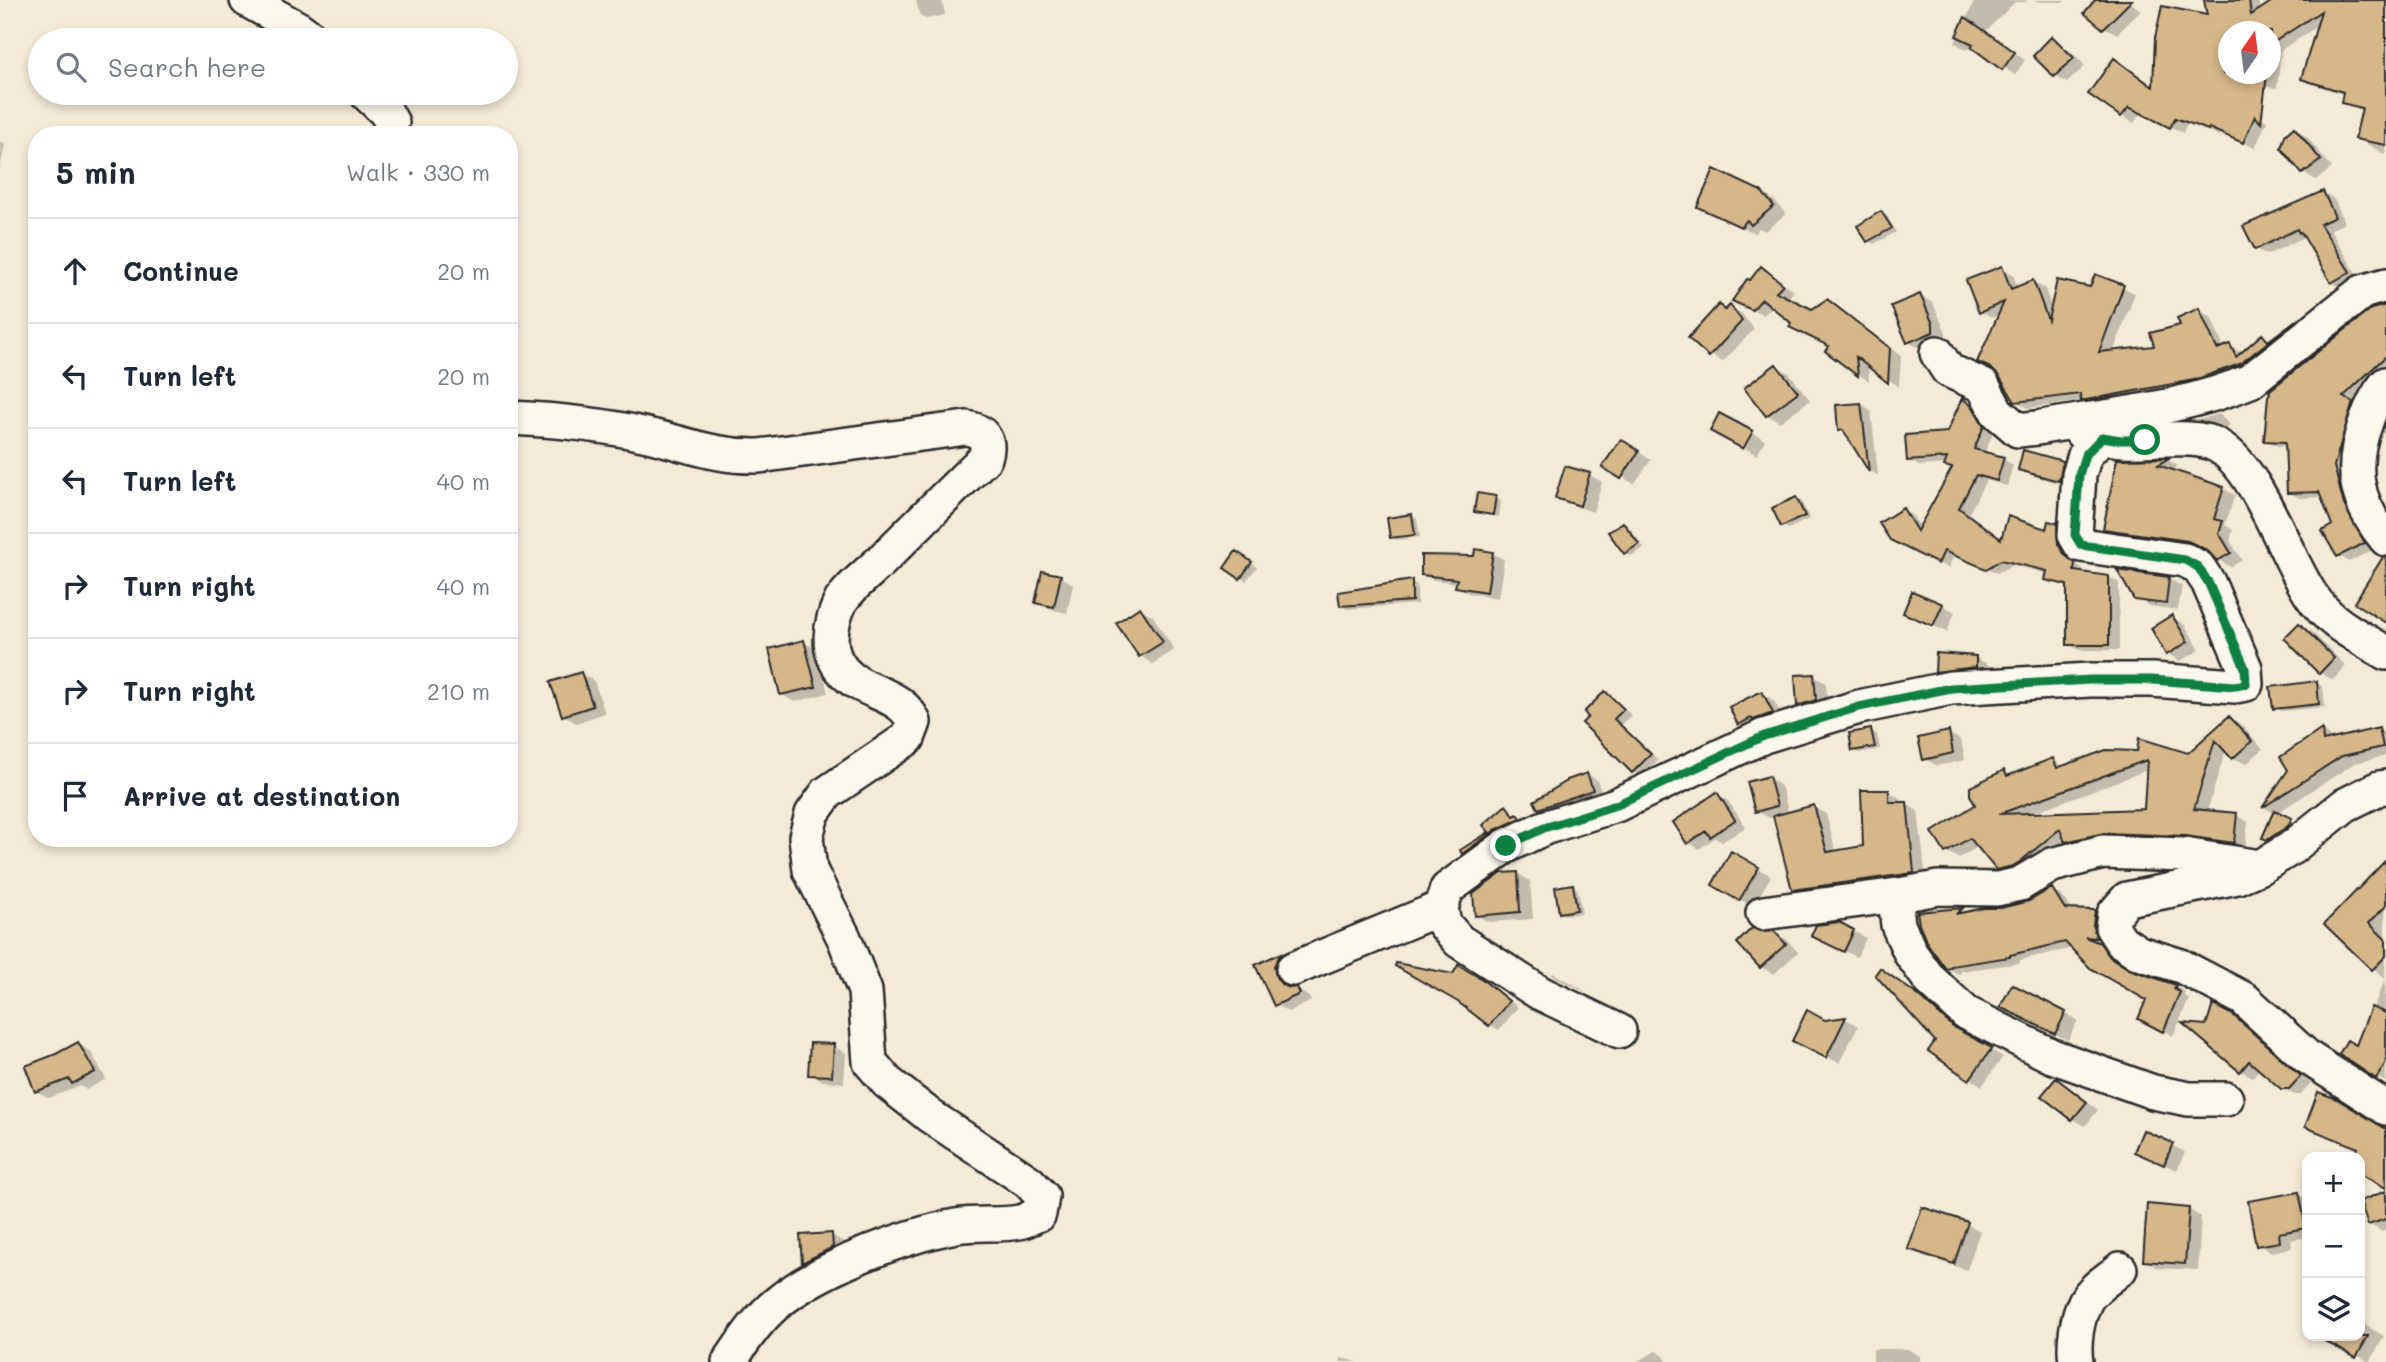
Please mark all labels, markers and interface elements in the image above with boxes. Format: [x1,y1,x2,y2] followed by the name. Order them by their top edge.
[2218,21,2281,84] north arrow
[28,28,518,105] search box
[52,48,90,86] icon: search
[108,50,266,84] text: Search here
[56,152,136,192] text: 5 min
[346,157,490,187] text: Walk · 330 m
[56,252,94,290] icon: ahead
[123,254,239,288] text: Continue
[437,256,490,286] text: 20 m
[56,357,94,395] icon: left
[123,359,236,393] text: Turn left
[437,361,490,391] text: 20 m
[2129,424,2160,455] route start
[56,462,94,500] icon: left
[123,464,236,498] text: Turn left
[437,466,490,496] text: 40 m
[56,567,94,605] icon: right
[123,569,256,603] text: Turn right
[437,571,490,601] text: 40 m
[56,672,94,710] icon: right
[123,674,256,708] text: Turn right
[427,676,490,706] text: 210 m
[56,777,94,815] icon: arrive
[123,779,400,813] text: Arrive at destination
[1490,830,1521,861] route end
[2302,1152,2365,1341] map controls
[2302,1152,2365,1215] button: +
[2302,1215,2365,1278] button: −
[2302,1278,2365,1341] button: layers

